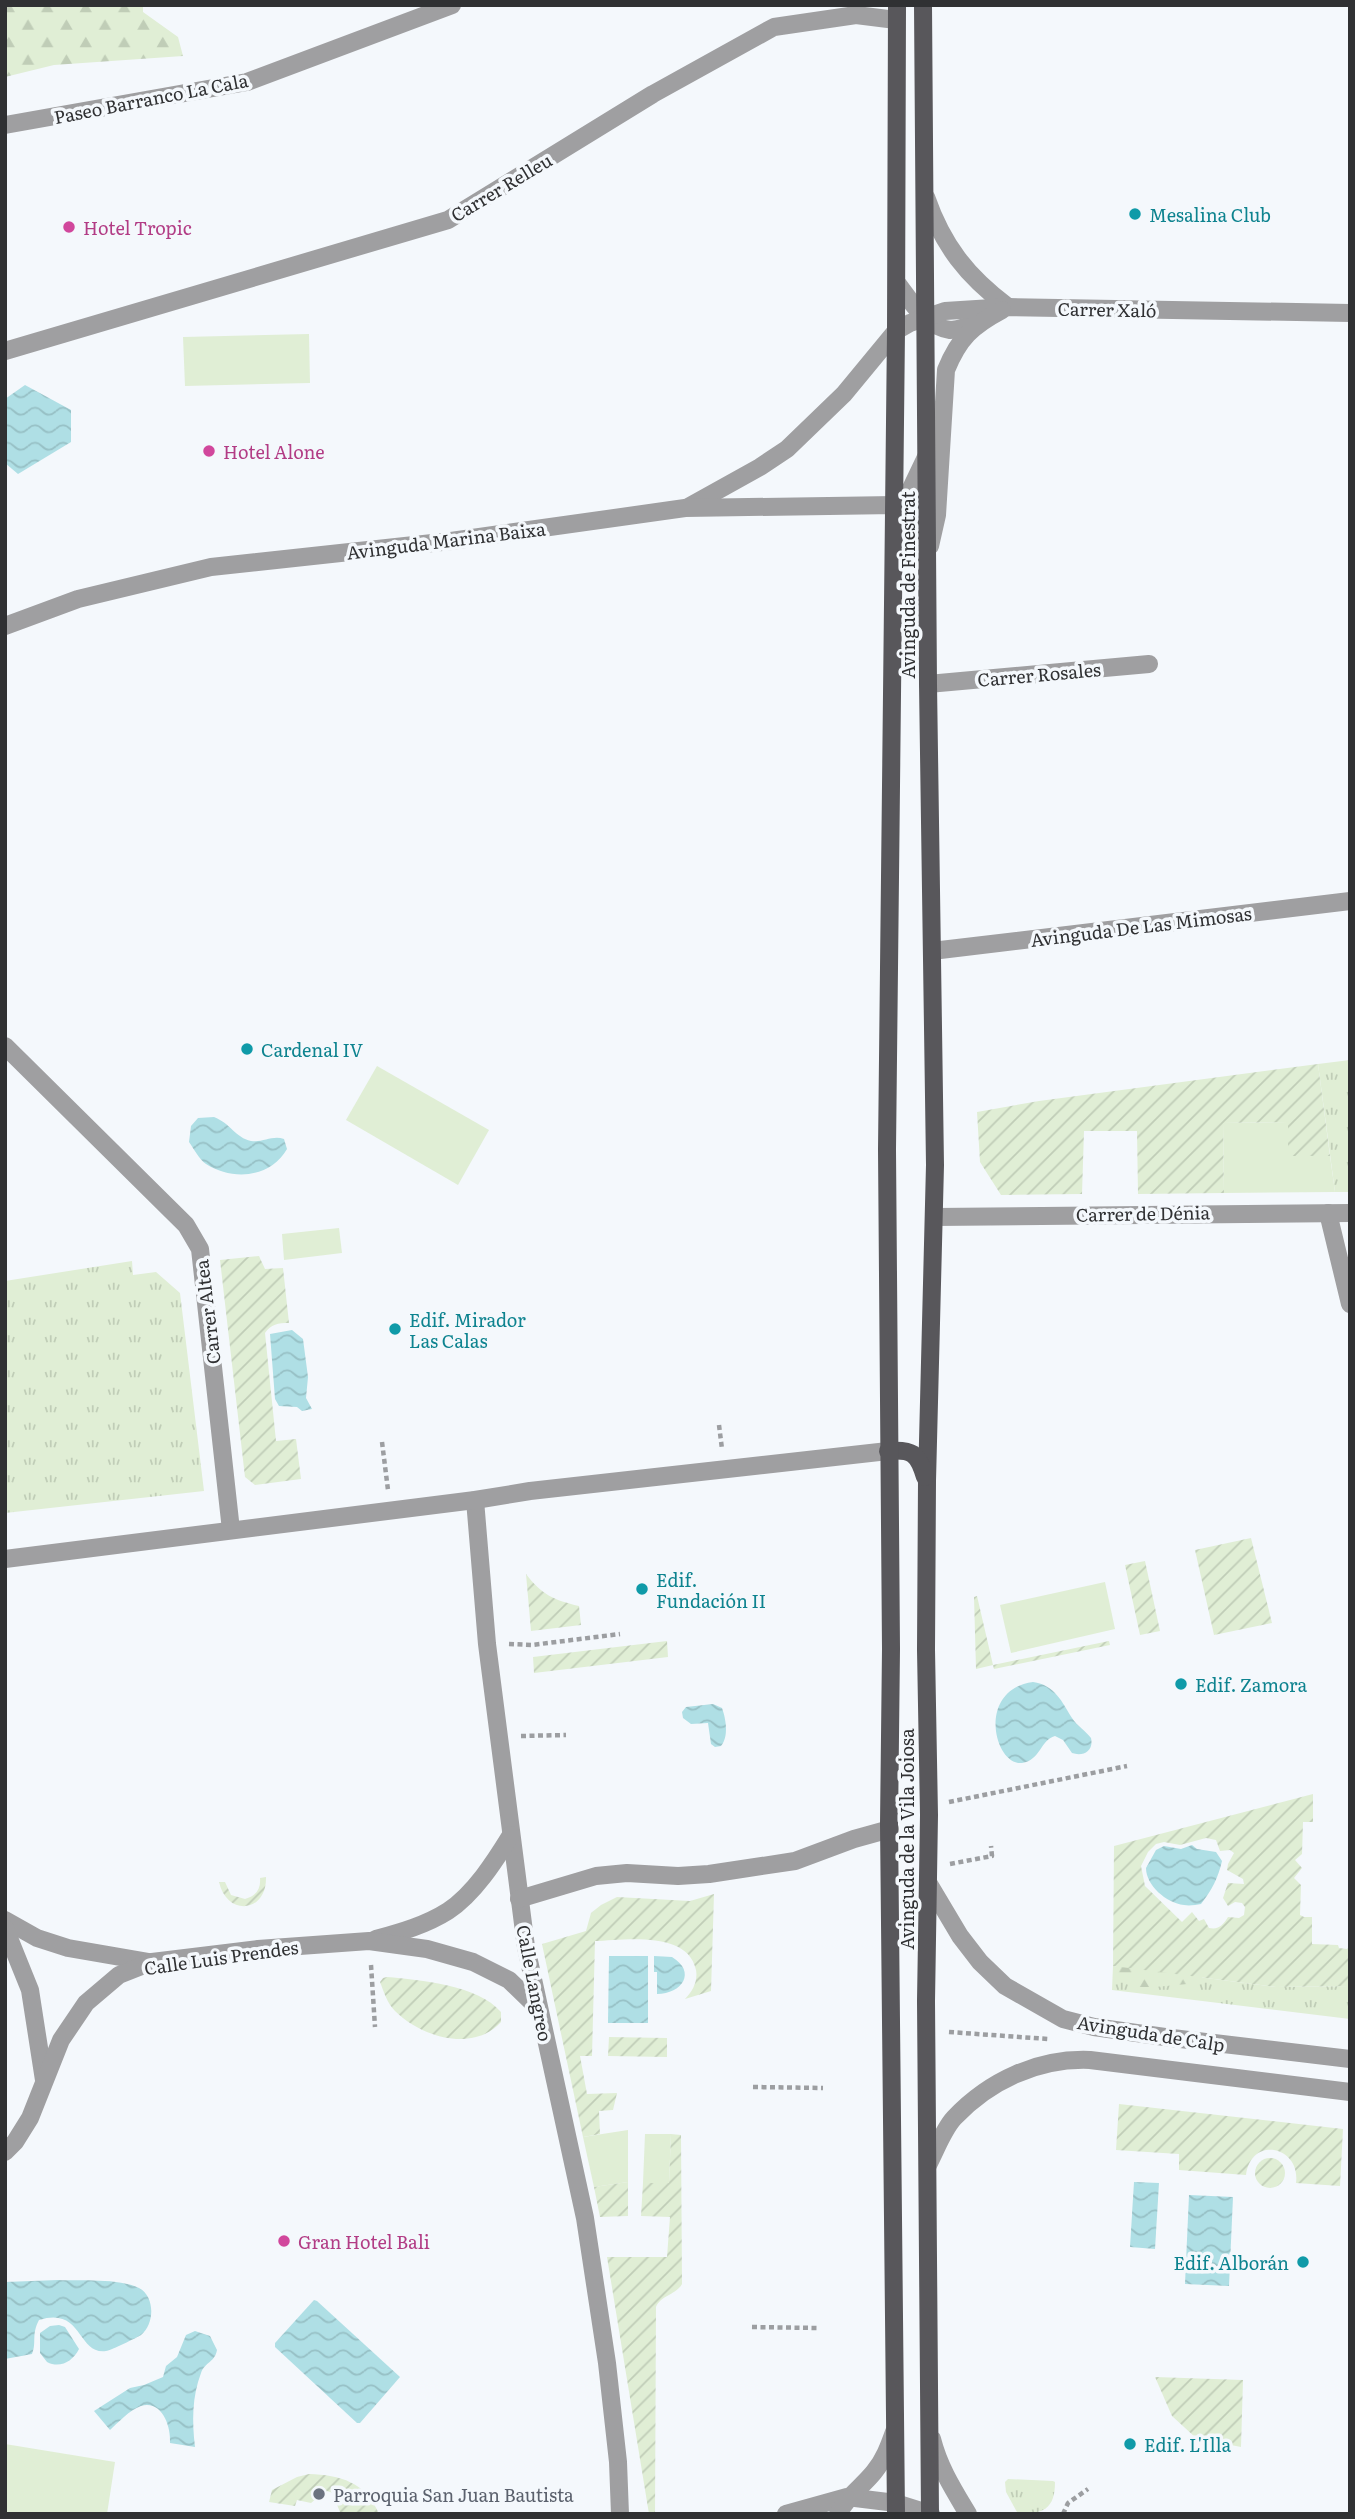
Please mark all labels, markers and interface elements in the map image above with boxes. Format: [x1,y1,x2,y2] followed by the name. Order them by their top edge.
[52,66,251,130] street label: Paseo Barranco La Cala
[445,146,557,228] street label: Carrer Relleu
[1149,201,1271,228] place label: Mesalina Club
[1127,206,1143,222] marker: Mesalina Club
[83,214,192,241] place label: Hotel Tropic
[61,219,77,235] marker: Hotel Tropic
[1057,295,1157,323] street label: Carrer Xaló
[223,438,325,465] place label: Hotel Alone
[201,443,217,459] marker: Hotel Alone
[894,491,921,679] street label: Avinguda de Finestrat
[345,514,547,566] street label: Avinguda Marina Baixa
[976,655,1102,693] street label: Carrer Rosales
[1029,899,1253,953] street label: Avinguda De Las Mimosas
[261,1036,363,1063] place label: Cardenal IV
[239,1041,255,1057] marker: Cardenal IV
[1076,1198,1211,1228] street label: Carrer de Dénia
[187,1258,227,1366] street label: Carrer Altea
[409,1306,526,1354] place label: Edif. Mirador Las Calas
[387,1321,403,1337] marker: Edif. Mirador Las Calas
[656,1566,766,1614] place label: Edif. Fundación II
[634,1581,650,1597] marker: Edif. Fundación II
[1195,1671,1308,1698] place label: Edif. Zamora
[1173,1676,1189,1692] marker: Edif. Zamora
[893,1728,920,1950] street label: Avinguda de la Vila Joiosa
[510,1922,560,2044] street label: Calle Langreo
[142,1933,300,1981] street label: Calle Luis Prendes
[1075,2008,1227,2058] street label: Avinguda de Calp
[298,2228,430,2255] place label: Gran Hotel Bali
[276,2233,292,2249] marker: Gran Hotel Bali
[1173,2249,1289,2276] place label: Edif. Alborán
[1295,2254,1311,2270] marker: Edif. Alborán
[1144,2431,1231,2458] place label: Edif. L'Illa
[1122,2436,1138,2452] marker: Edif. L'Illa
[333,2481,574,2508] place label: Parroquia San Juan Bautista
[311,2486,327,2502] marker: Parroquia San Juan Bautista

